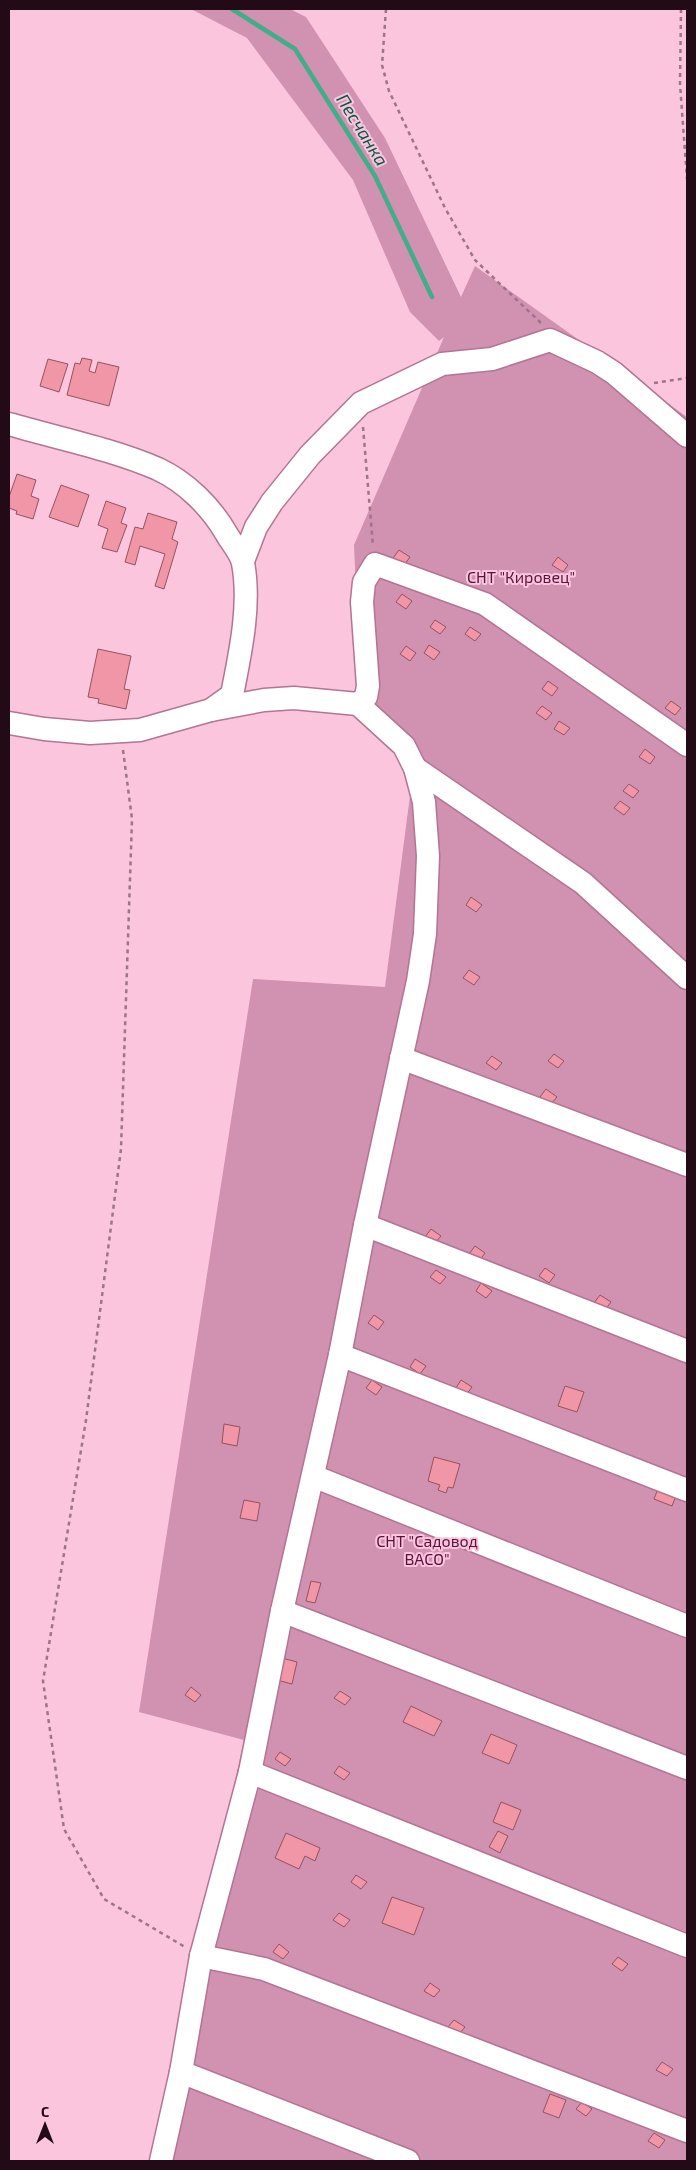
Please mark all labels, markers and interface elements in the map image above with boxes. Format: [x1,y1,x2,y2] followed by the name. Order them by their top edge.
[332,89,394,170] water label: Песчанка
[467,567,575,586] park label: СНТ "Кировец"
[376,1531,478,1568] park label: СНТ "Садовод ВАСО"
[20,2100,70,2150] north arrow
[41,2103,49,2120] text: С

